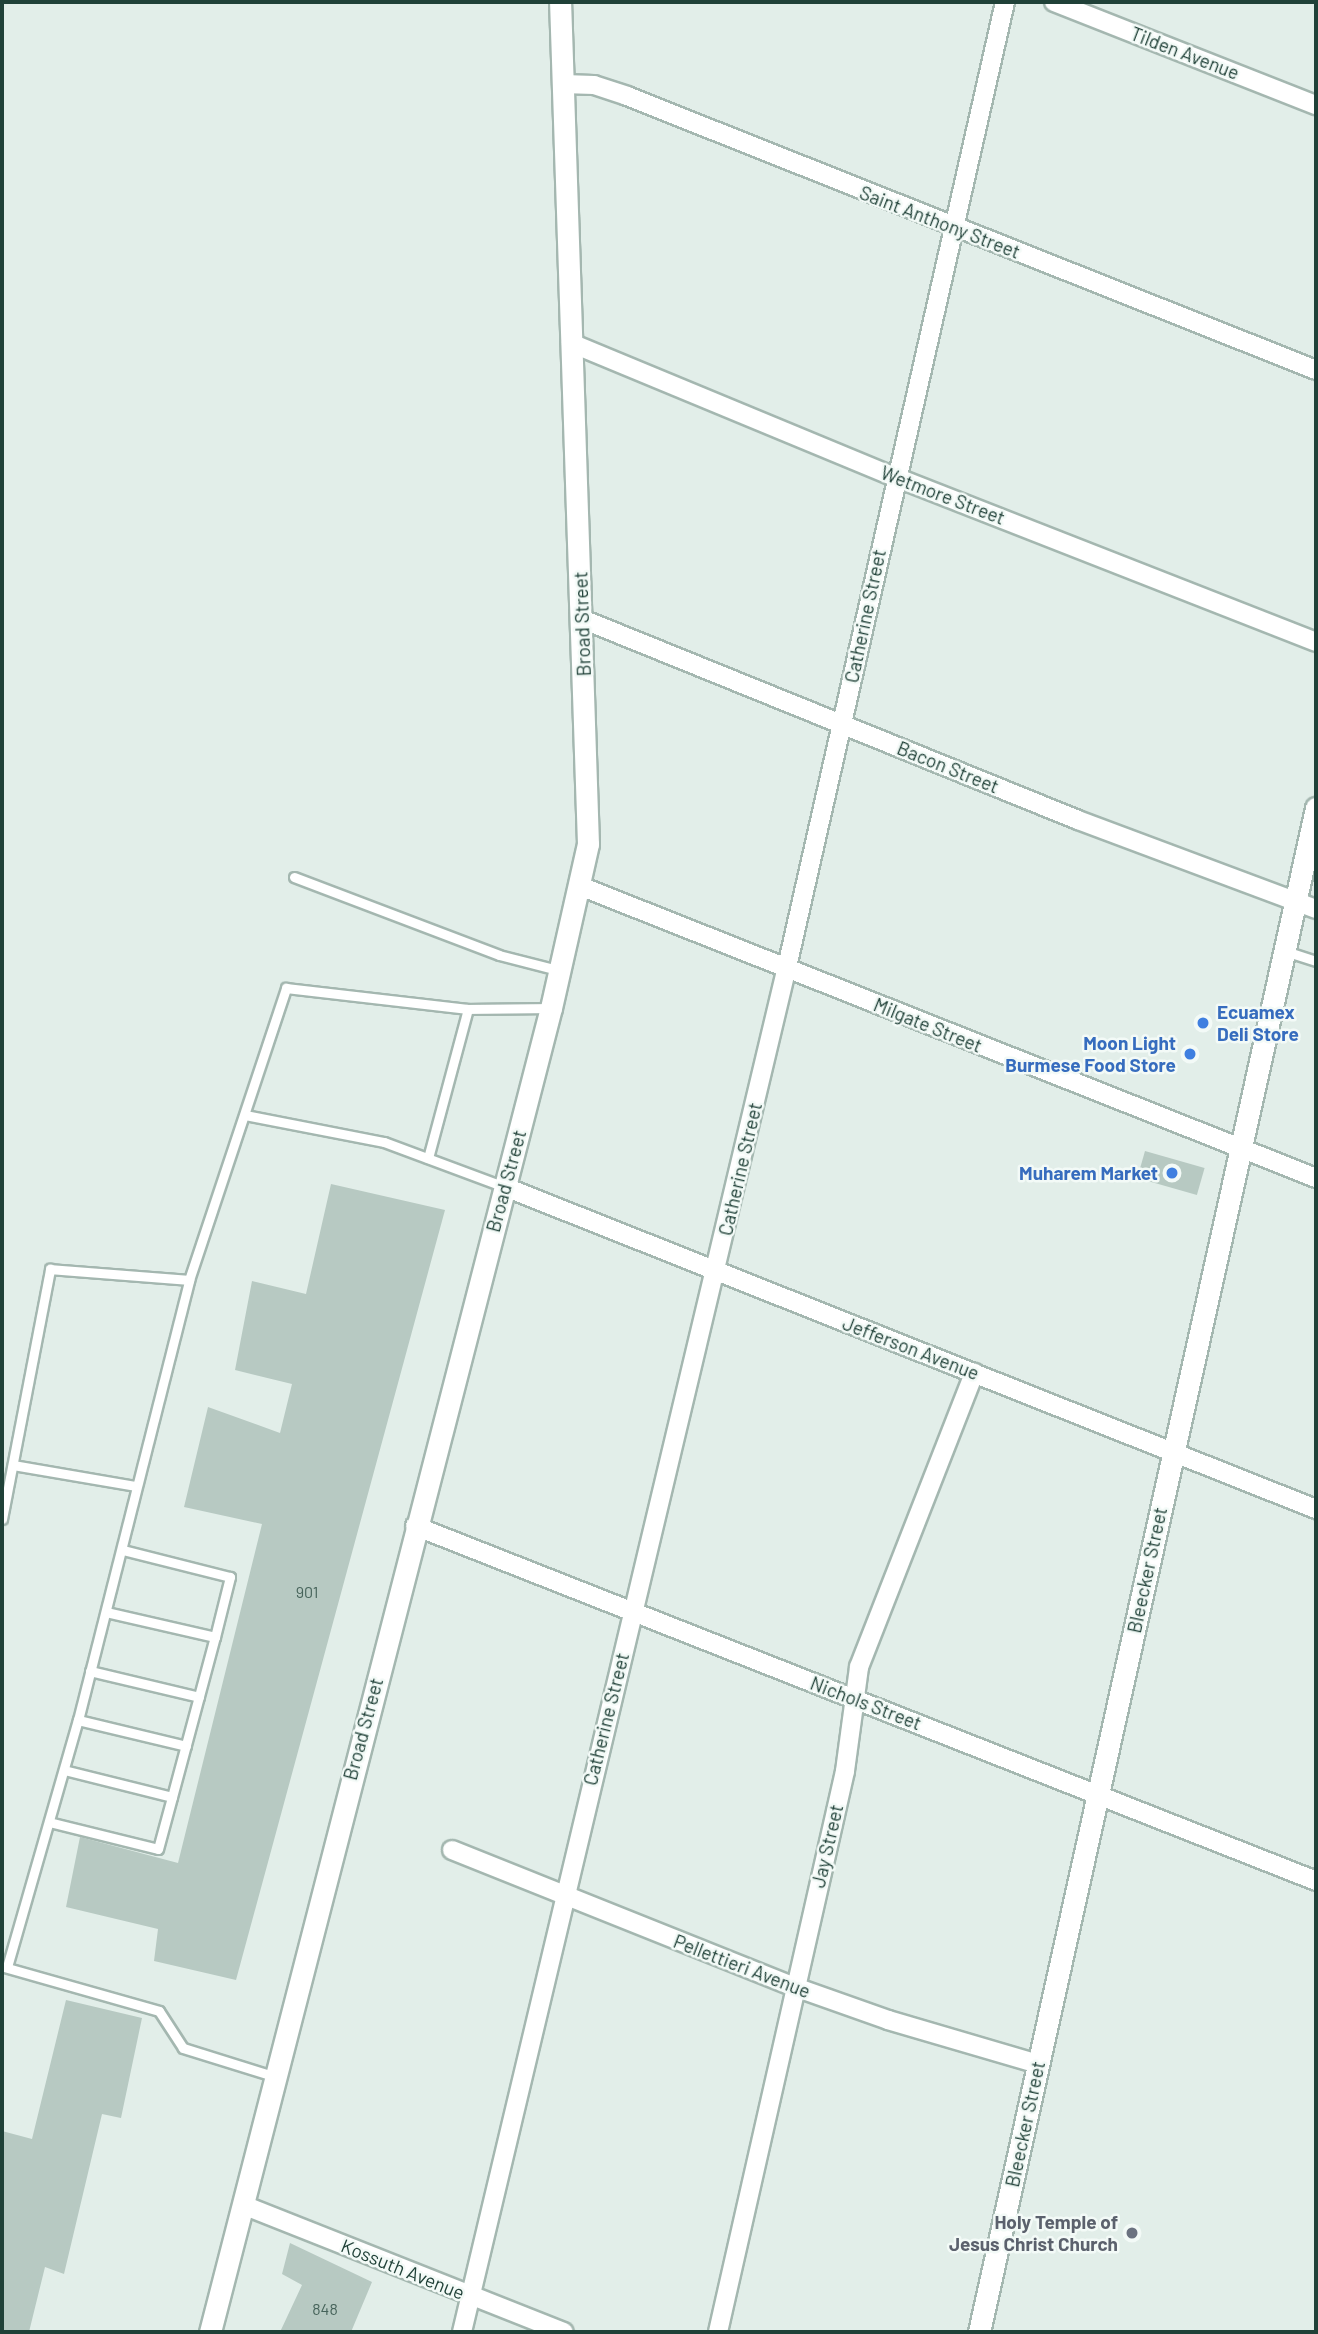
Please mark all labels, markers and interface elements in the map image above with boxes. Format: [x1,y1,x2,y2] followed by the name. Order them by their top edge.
[1127,22,1243,84] street label: Tilden Avenue
[856,181,1024,263] street label: Saint Anthony Street
[878,461,1008,529] street label: Wetmore Street
[840,547,890,685] street label: Catherine Street
[569,571,595,677] street label: Broad Street
[894,736,1002,798] street label: Bacon Street
[870,993,986,1057] street label: Milgate Street
[1217,1001,1299,1045] place label: Ecuamex Deli Store
[1195,1015,1211,1031] marker: Ecuamex Deli Store
[1005,1032,1176,1076] place label: Moon Light Burmese Food Store
[1182,1046,1198,1062] marker: Moon Light Burmese Food Store
[714,1100,766,1238] street label: Catherine Street
[481,1127,531,1235] street label: Broad Street
[1019,1162,1158,1184] place label: Muharem Market
[1164,1165,1180,1181] marker: Muharem Market
[839,1311,983,1385] street label: Jefferson Avenue
[1123,1505,1171,1635] street label: Bleecker Street
[296,1582,318,1602] house number: 901
[579,1650,633,1788] street label: Catherine Street
[807,1671,925,1735] street label: Nichols Street
[338,1675,388,1783] street label: Broad Street
[806,1802,848,1890] street label: Jay Street
[670,1929,814,2003] street label: Pellettieri Avenue
[1001,2059,1049,2189] street label: Bleecker Street
[949,2211,1118,2255] place label: Holy Temple of Jesus Christ Church
[1124,2225,1140,2241] marker: Holy Temple of Jesus Christ Church
[338,2234,468,2304] street label: Kossuth Avenue
[312,2299,338,2319] house number: 848

